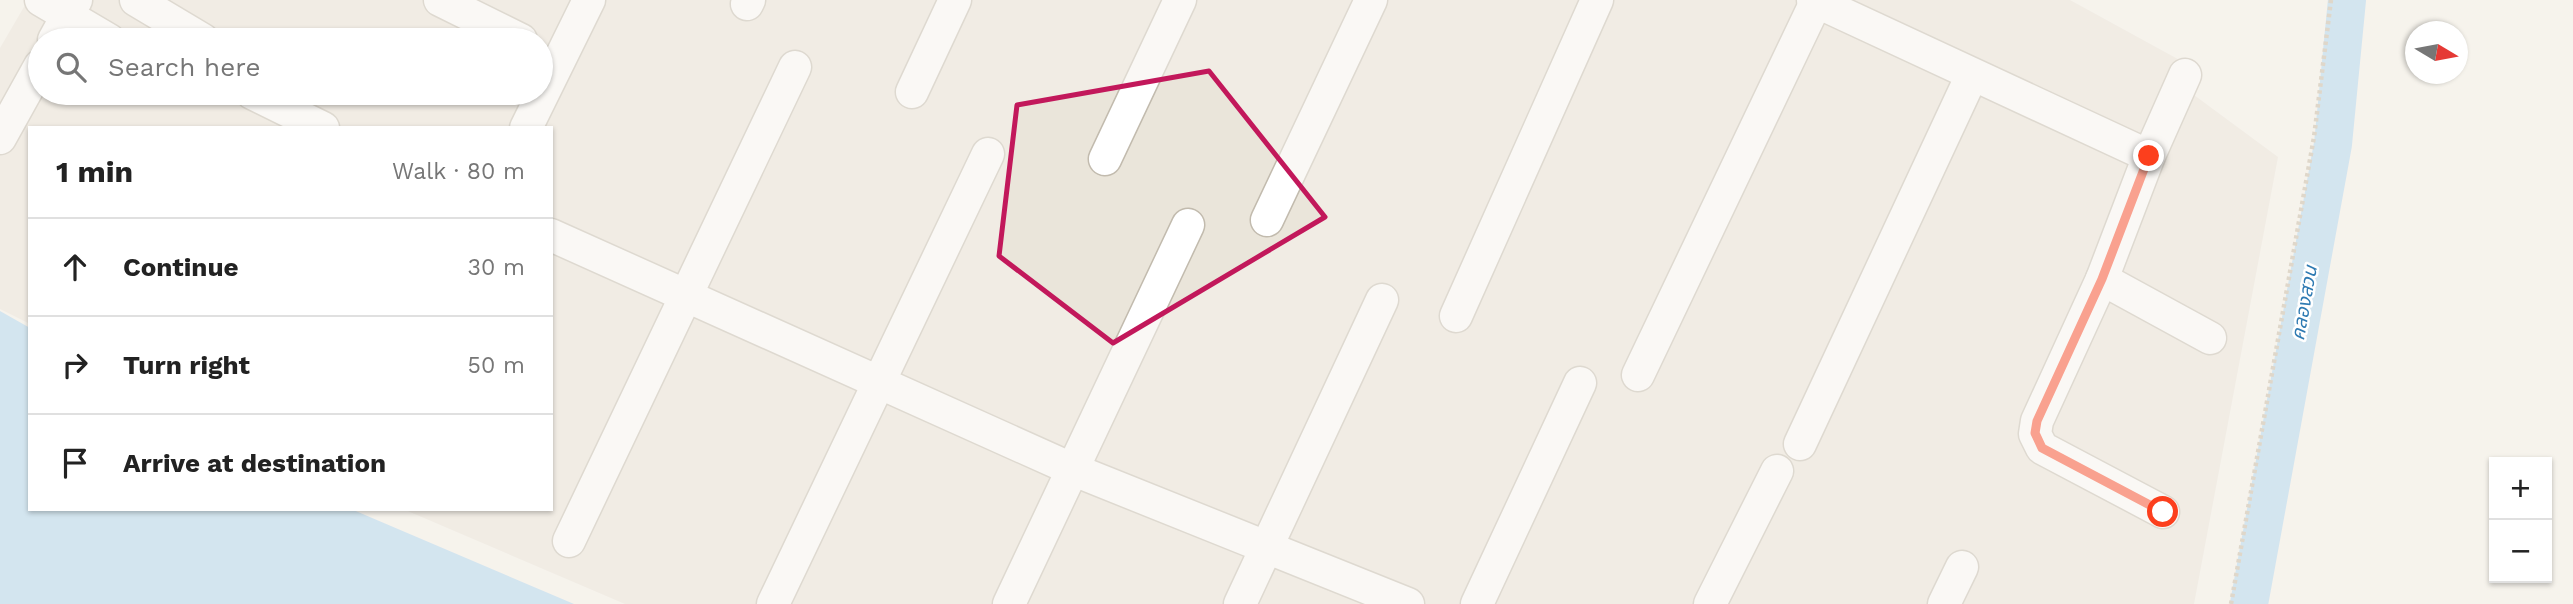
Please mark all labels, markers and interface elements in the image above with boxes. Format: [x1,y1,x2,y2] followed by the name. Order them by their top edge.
[2405,21,2468,84] north arrow
[28,28,553,105] search box
[52,48,90,86] icon: search
[108,52,260,82] text: Search here
[2133,140,2164,171] route end
[56,154,133,189] text: 1 min
[392,158,525,185] text: Walk · 80 m
[56,248,94,286] icon: ahead
[123,252,239,282] text: Continue
[468,254,525,281] text: 30 m
[2286,263,2322,342] water label: คลองสวน
[56,346,94,384] icon: right
[123,350,250,380] text: Turn right
[468,352,525,379] text: 50 m
[56,444,94,482] icon: arrive
[123,448,386,478] text: Arrive at destination
[2489,457,2552,583] map controls
[2489,457,2552,520] button: +
[2147,496,2178,527] route start
[2489,520,2552,583] button: −

